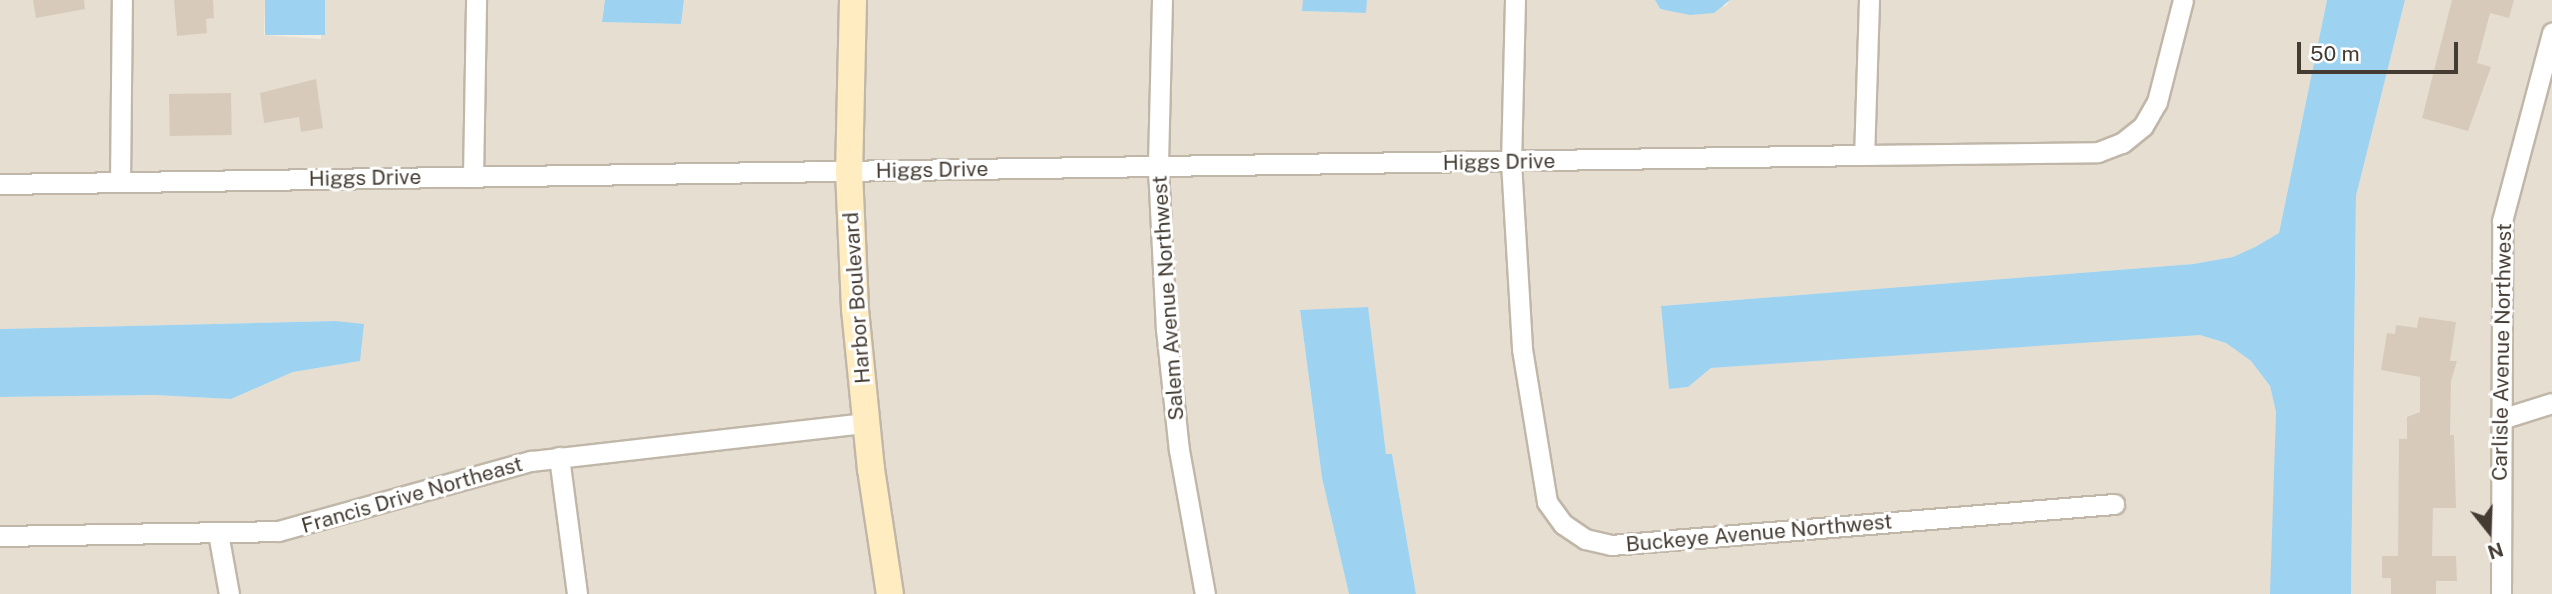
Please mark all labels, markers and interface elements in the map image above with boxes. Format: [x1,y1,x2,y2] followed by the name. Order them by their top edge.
[2300,28,2461,72] scale bar
[2310,41,2360,66] text: 50 m
[1442,148,1556,176] street label: Higgs Drive
[875,156,989,184] street label: Higgs Drive
[308,164,422,192] street label: Higgs Drive
[1147,175,1189,421] street label: Salem Avenue Northwest
[838,211,876,385] street label: Harbor Boulevard
[2487,223,2517,481] street label: Carlisle Avenue Northwest
[298,451,526,539] street label: Francis Drive Northeast
[2454,496,2524,566] north arrow
[1625,509,1893,557] street label: Buckeye Avenue Northwest
[2485,538,2506,564] text: N

